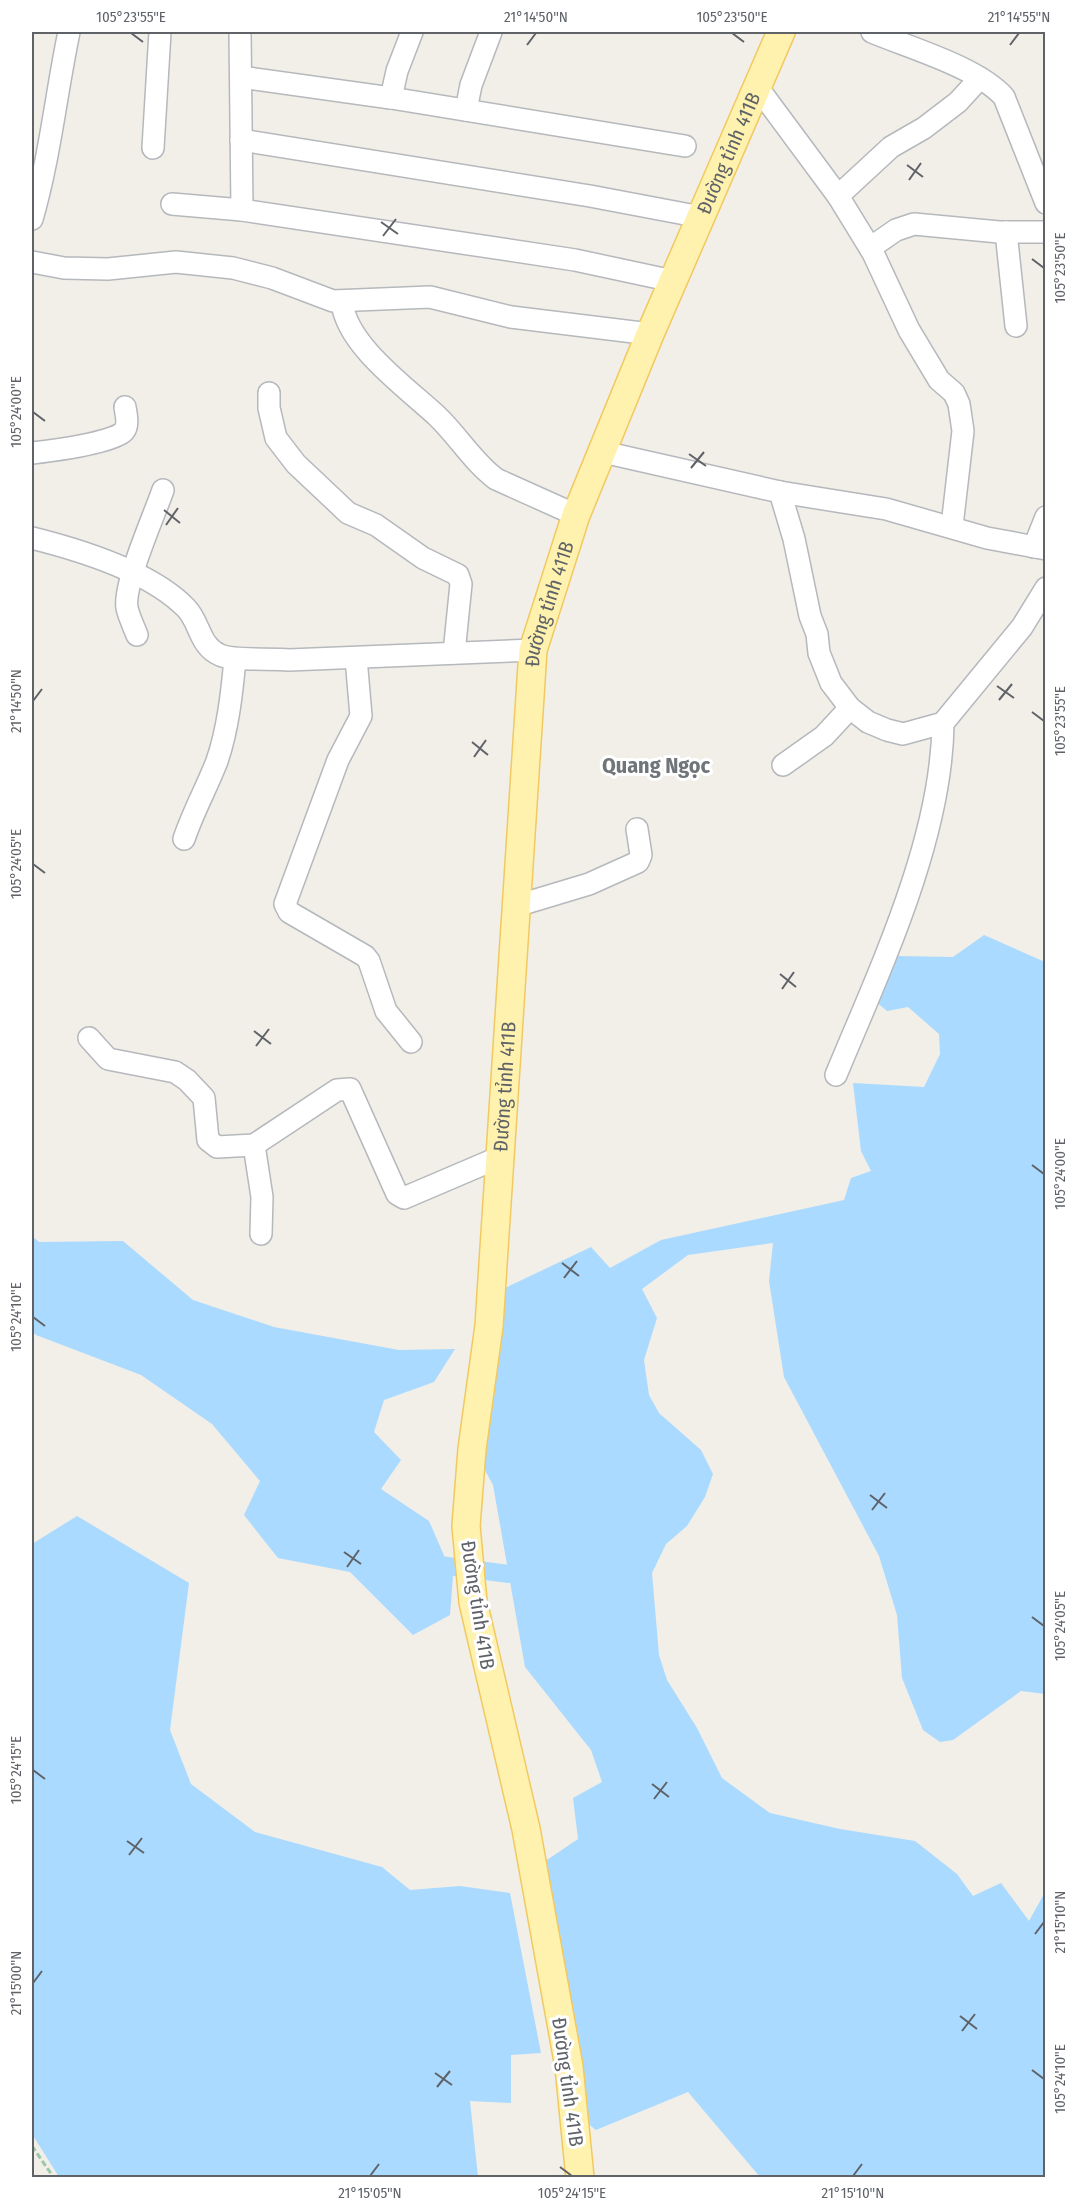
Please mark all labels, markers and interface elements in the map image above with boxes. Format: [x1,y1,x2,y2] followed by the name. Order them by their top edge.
[96,8,166,26] text: 105°23'55"E
[504,8,568,26] text: 21°14'50"N
[696,8,768,26] text: 105°23'50"E
[988,8,1050,26] text: 21°14'55"N
[692,89,765,218] street label: Đường tỉnh 411B
[1051,232,1069,304] text: 105°23'50"E
[7,376,25,448] text: 105°24'00"E
[520,538,579,668] street label: Đường tỉnh 411B
[7,669,25,733] text: 21°14'50"N
[1051,686,1069,756] text: 105°23'55"E
[602,752,711,779] district label: Quang Ngọc
[7,829,25,899] text: 105°24'05"E
[488,1021,521,1153] street label: Đường tỉnh 411B
[1051,1138,1069,1210] text: 105°24'00"E
[7,1282,25,1352] text: 105°24'10"E
[456,1539,500,1671] street label: Đường tỉnh 411B
[1051,1591,1069,1661] text: 105°24'05"E
[7,1736,25,1804] text: 105°24'15"E
[1051,1891,1069,1953] text: 21°15'10"N
[7,1951,25,2015] text: 21°15'00"N
[547,2016,589,2148] street label: Đường tỉnh 411B
[1051,2044,1069,2114] text: 105°24'10"E
[338,2184,402,2202] text: 21°15'05"N
[538,2184,606,2202] text: 105°24'15"E
[822,2184,884,2202] text: 21°15'10"N

